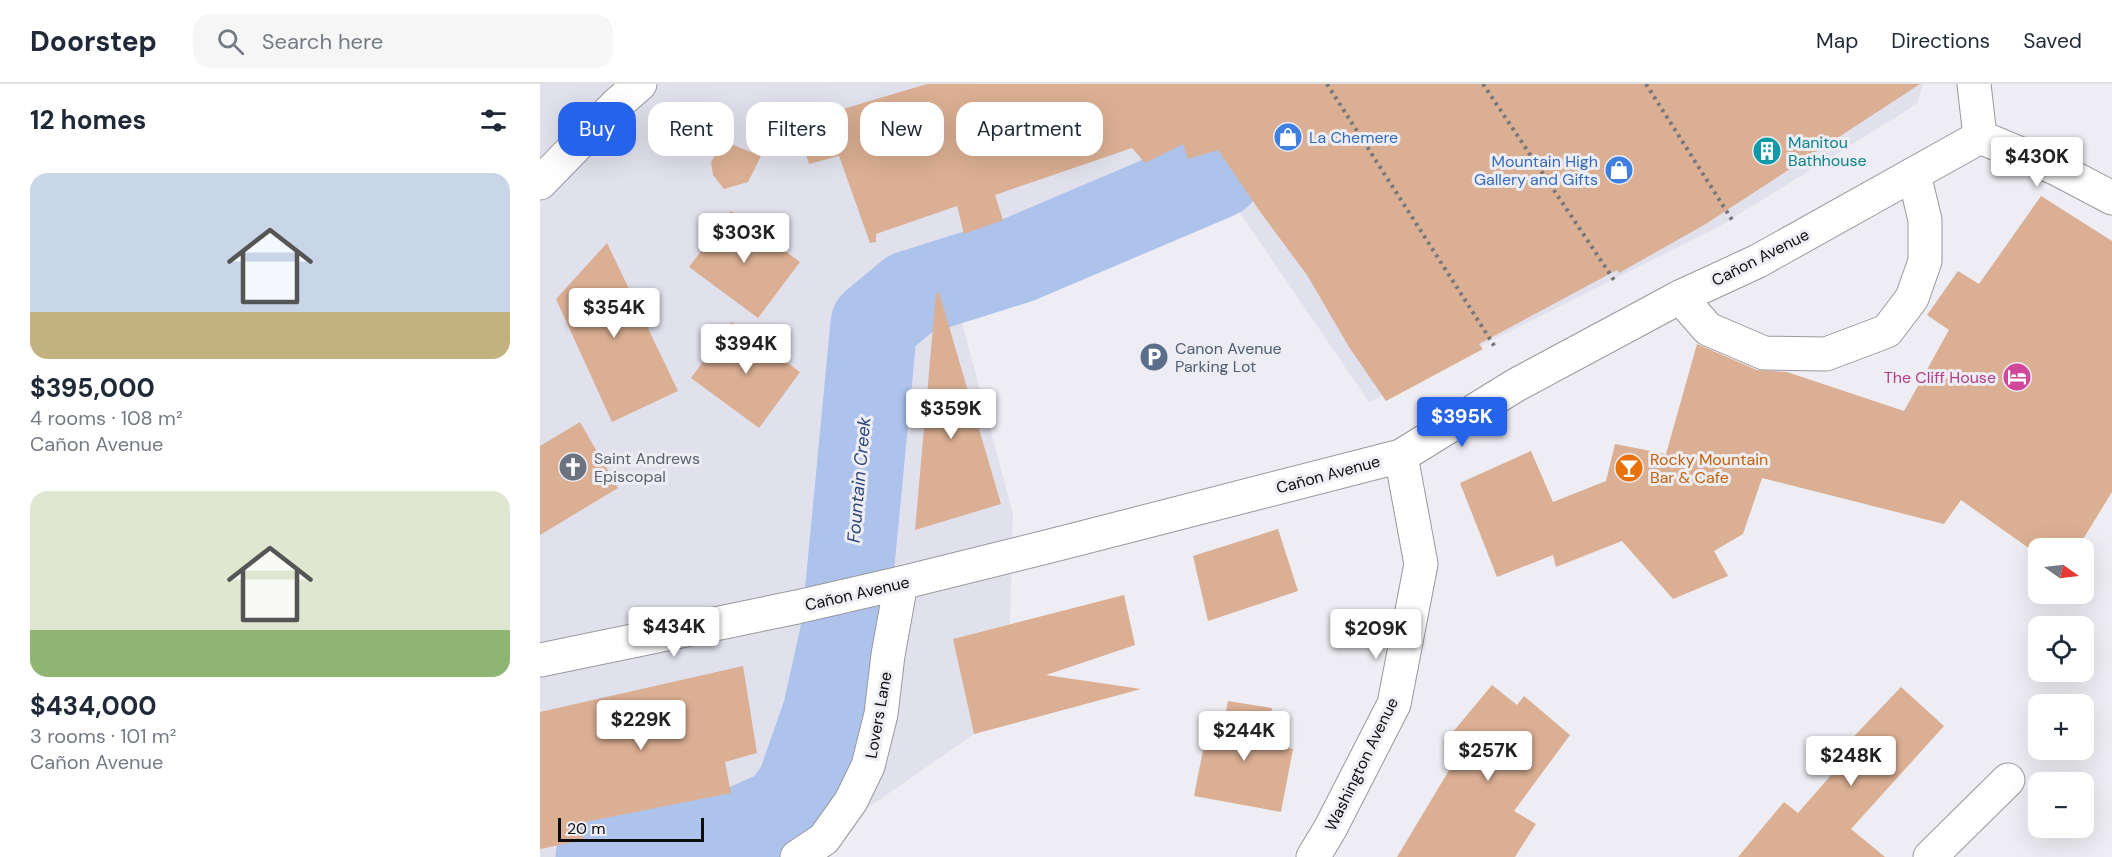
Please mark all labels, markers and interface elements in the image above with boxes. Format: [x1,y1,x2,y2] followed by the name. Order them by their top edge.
[193,14,613,68] search box
[30,23,157,60] text: Doorstep
[214,25,247,58] icon: search
[262,27,383,56] text: Search here
[1816,27,1858,55] text: Map
[1891,27,1990,55] text: Directions
[2023,27,2082,55] text: Saved
[558,102,636,156] chip: Buy
[648,102,734,156] chip: Rent
[746,102,848,156] chip: Filters
[860,102,944,156] chip: New
[956,102,1103,156] chip: Apartment
[30,103,146,137] text: 12 homes
[477,104,510,137] icon: filters
[1272,121,1304,153] shop icon: La Chemere
[1309,127,1398,148] place label: La Chemere
[1788,132,1867,171] place label: Manitou Bathhouse
[1751,135,1783,167] building icon: Manitou Bathhouse
[1995,137,2079,188] pin: $430K
[2005,143,2069,169] text: $430K
[1474,151,1598,190] place label: Mountain High Gallery and Gifts
[1603,154,1635,186] shop icon: Mountain High Gallery and Gifts
[216,212,324,320] icon: home
[702,213,786,264] pin: $303K
[712,219,776,245] text: $303K
[1708,224,1813,291] street label: Cañon Avenue
[572,288,656,339] pin: $354K
[583,294,645,320] text: $354K
[704,324,788,375] pin: $394K
[715,330,777,356] text: $394K
[1175,338,1282,377] place label: Canon Avenue Parking Lot
[1138,341,1170,373] parking icon: Canon Avenue Parking Lot
[2001,361,2033,393] hotel icon: The Cliff House
[1884,367,1996,388] place label: The Cliff House
[30,371,155,405] text: $395,000
[909,389,993,440] pin: $359K
[920,395,982,421] text: $359K
[1420,397,1504,448] pin: $395K
[1431,403,1493,429] text: $395K
[30,405,182,431] text: 4 rooms · 108 m²
[842,415,877,544] water label: Fountain Creek
[30,431,163,457] text: Cañon Avenue
[594,448,700,487] place label: Saint Andrews Episcopal
[1650,449,1768,488] place label: Rocky Mountain Bar & Cafe
[557,451,589,483] church icon: Saint Andrews Episcopal
[1274,451,1382,498] street label: Cañon Avenue
[1613,452,1645,484] bar icon: Rocky Mountain Bar & Cafe
[216,530,324,638] icon: home
[2028,538,2094,604] north arrow
[2028,538,2094,838] map controls
[803,571,911,616] street label: Cañon Avenue
[632,607,716,658] pin: $434K
[1334,609,1418,660] pin: $209K
[642,613,706,639] text: $434K
[1344,615,1408,641] text: $209K
[2028,616,2094,682] button: locate
[861,670,896,760] street label: Lovers Lane
[30,689,157,723] text: $434,000
[1320,694,1403,834] street label: Washington Avenue
[2028,694,2094,760] button: +
[599,700,683,751] pin: $229K
[611,706,671,732] text: $229K
[1202,711,1286,762] pin: $244K
[1213,717,1275,743] text: $244K
[30,723,176,749] text: 3 rooms · 101 m²
[1446,731,1530,782] pin: $257K
[1809,736,1893,787] pin: $248K
[1458,737,1518,763] text: $257K
[1820,742,1882,768] text: $248K
[30,749,163,775] text: Cañon Avenue
[2028,772,2094,838] button: −
[558,815,704,842] scale bar
[567,818,606,839] text: 20 m

